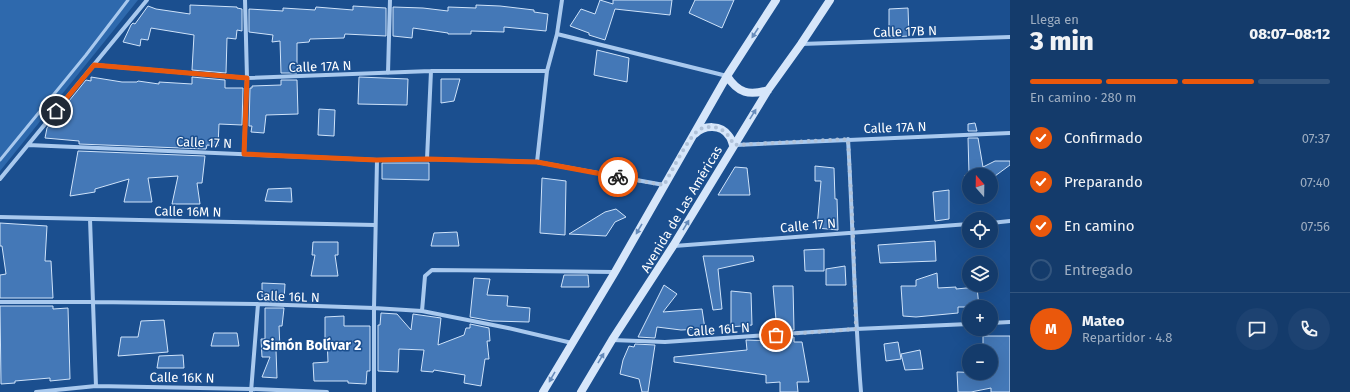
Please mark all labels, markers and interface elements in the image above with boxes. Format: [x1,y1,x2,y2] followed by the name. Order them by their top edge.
[1030,12,1079,27] text: Llega en
[873,23,937,40] street label: Calle 17B N
[1249,25,1330,43] text: 08:07–08:12
[1030,26,1094,57] text: 3 min
[751,27,759,38] one-way arrow
[288,58,352,75] street label: Calle 17A N
[1030,90,1137,105] text: En camino · 280 m
[39,94,73,128] pin
[45,100,67,122] icon: home
[749,109,757,119] one-way arrow
[863,119,927,136] street label: Calle 17A N
[1030,127,1052,149] icon: check
[1064,129,1143,147] text: Confirmado
[1302,131,1330,146] text: 07:37
[176,134,232,151] street label: Calle 17 N
[638,143,725,275] street label: Avenida de Las Américas
[598,157,638,197] courier
[607,166,629,188] icon: bike
[962,168,998,204] north arrow
[962,168,998,380] map controls
[1030,171,1052,193] icon: check
[1064,173,1143,191] text: Preparando
[1300,175,1330,190] text: 07:40
[154,203,222,220] street label: Calle 16M N
[962,212,998,248] button: locate
[1030,215,1052,237] icon: check
[780,216,837,235] street label: Calle 17 N
[1064,217,1134,235] text: En camino
[682,219,689,231] one-way arrow
[1301,219,1330,234] text: 07:56
[636,223,643,235] one-way arrow
[962,256,998,292] button: layers
[1064,261,1133,279] text: Entregado
[256,288,320,305] street label: Calle 16L N
[962,300,998,336] button: +
[1236,308,1278,350] button: chat
[1288,308,1330,350] button: phone
[1082,312,1125,330] text: Mateo
[759,318,793,352] pin
[686,320,750,339] street label: Calle 16L N
[1045,320,1057,338] text: M
[765,324,787,346] icon: bag
[1082,330,1172,345] text: Repartidor · 4.8
[263,337,362,354] district label: Simón Bolívar 2
[962,344,998,380] button: −
[598,352,605,364] one-way arrow
[150,369,214,386] street label: Calle 16K N
[548,372,556,382] one-way arrow

